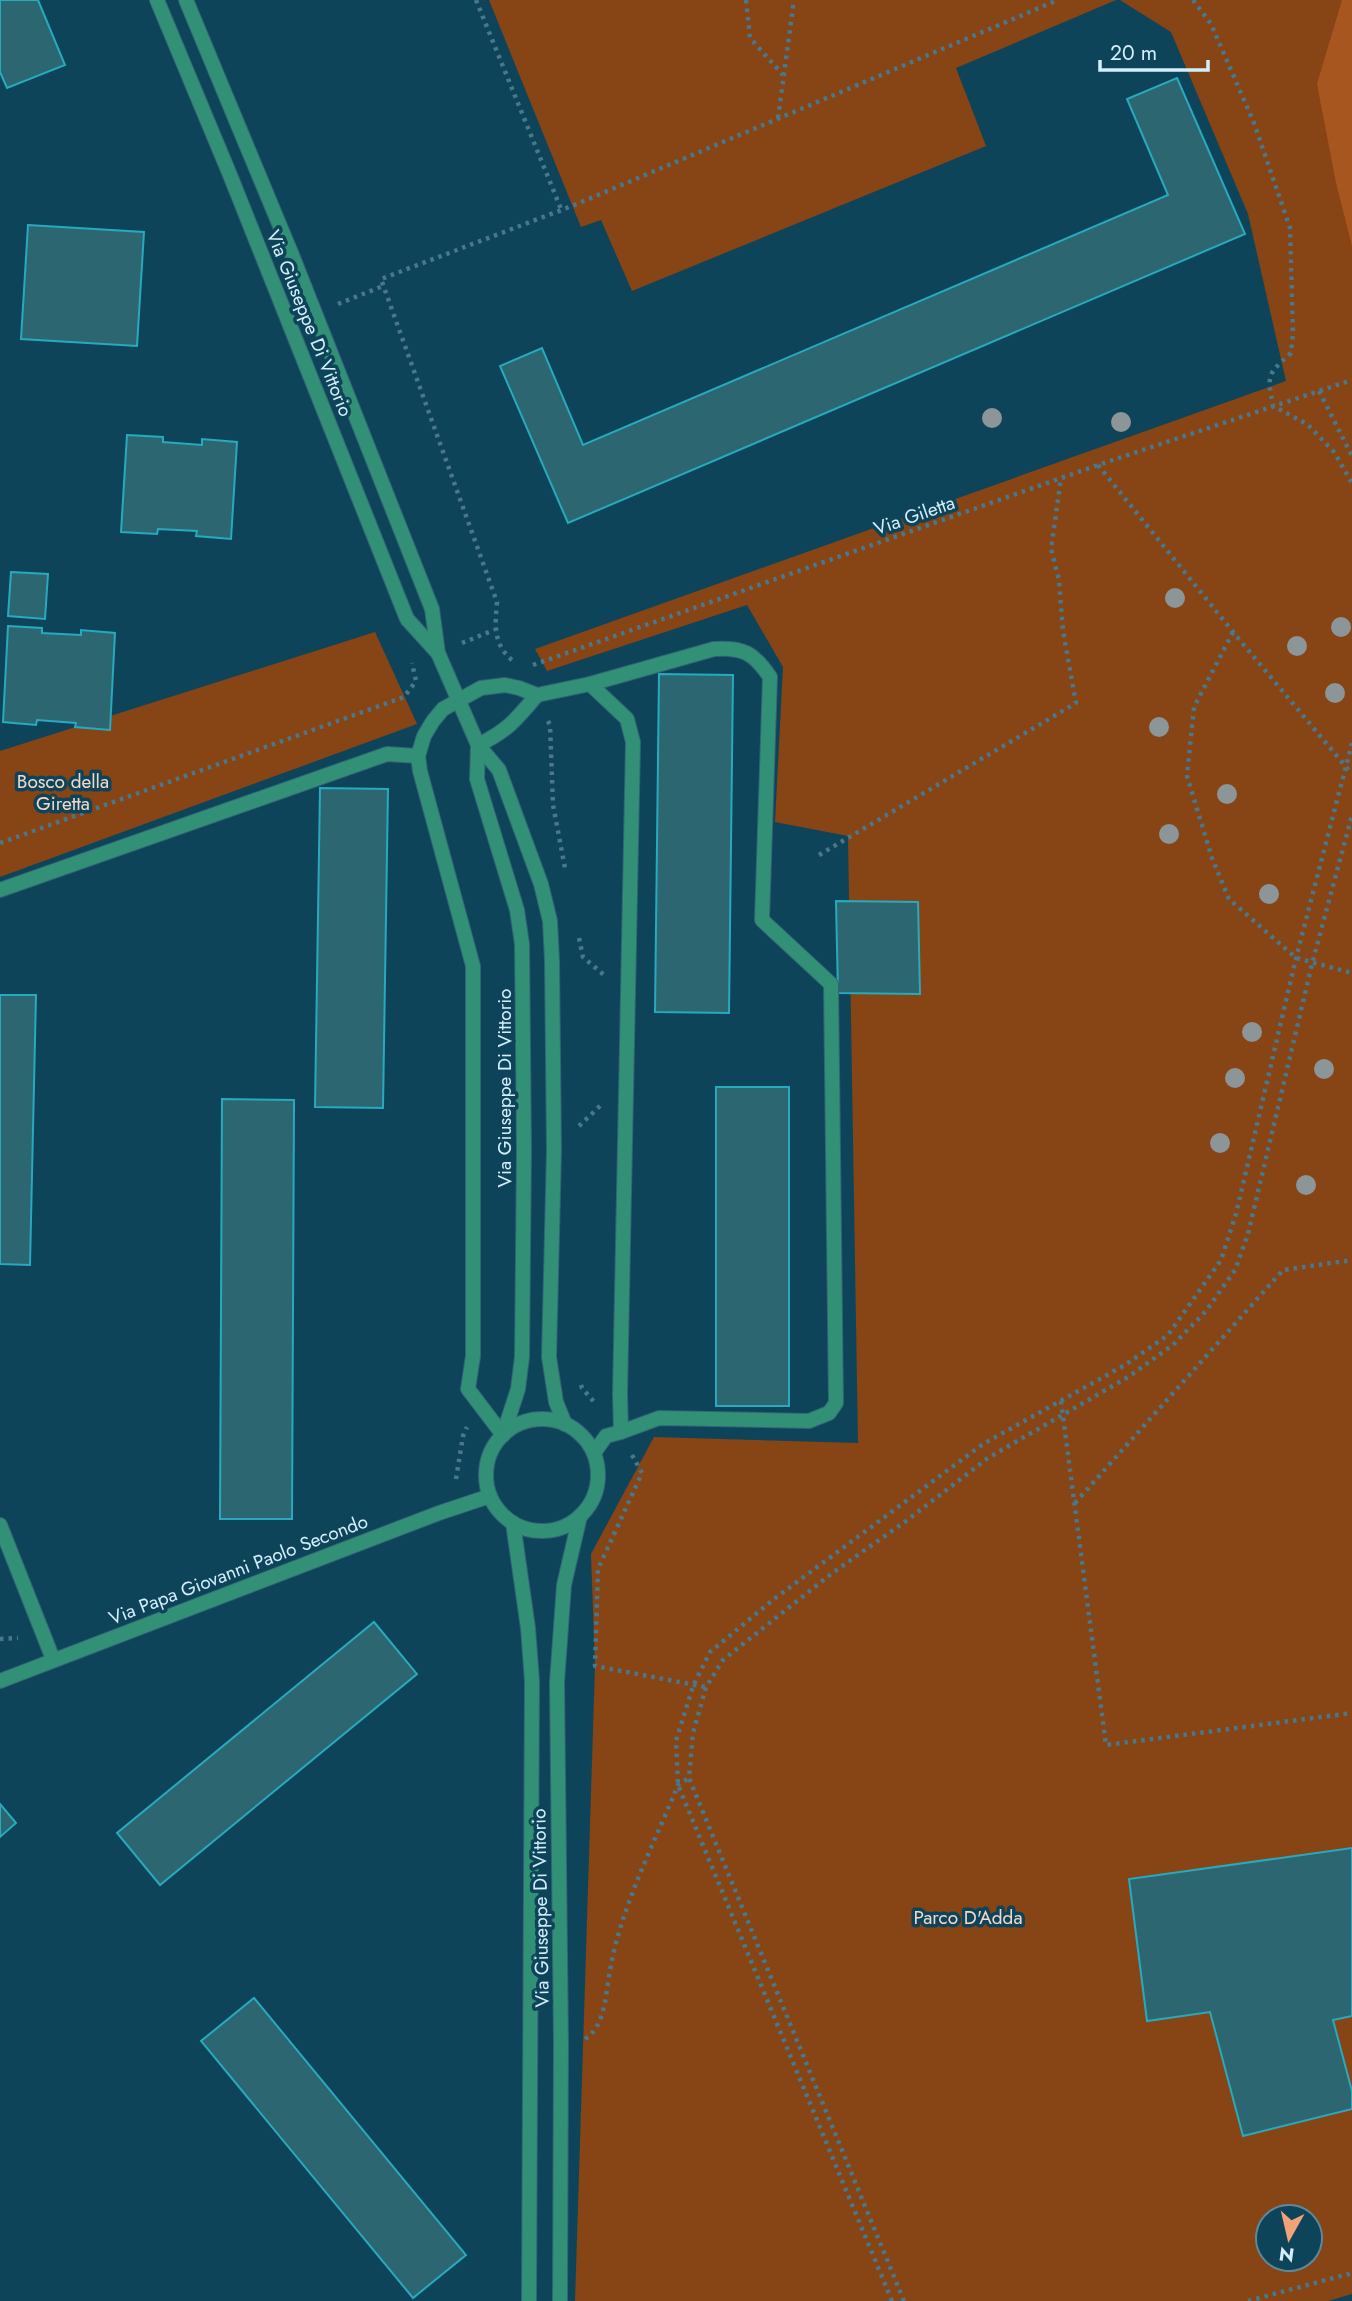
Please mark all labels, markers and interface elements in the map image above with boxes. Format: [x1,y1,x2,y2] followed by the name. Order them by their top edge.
[1100,28,1208,72] scale bar
[1110,38,1157,68] text: 20 m
[260,226,359,420] street label: Via Giuseppe Di Vittorio
[870,489,958,542] street label: Via Giletta
[17,768,109,817] park label: Bosco della Giretta
[491,989,518,1187] street label: Via Giuseppe Di Vittorio
[105,1508,372,1631] street label: Via Papa Giovanni Paolo Secondo
[525,1808,556,2008] street label: Via Giuseppe Di Vittorio
[913,1904,1023,1931] park label: Parco D'Adda
[1254,2203,1324,2273] north arrow
[1277,2240,1296,2269] text: N

